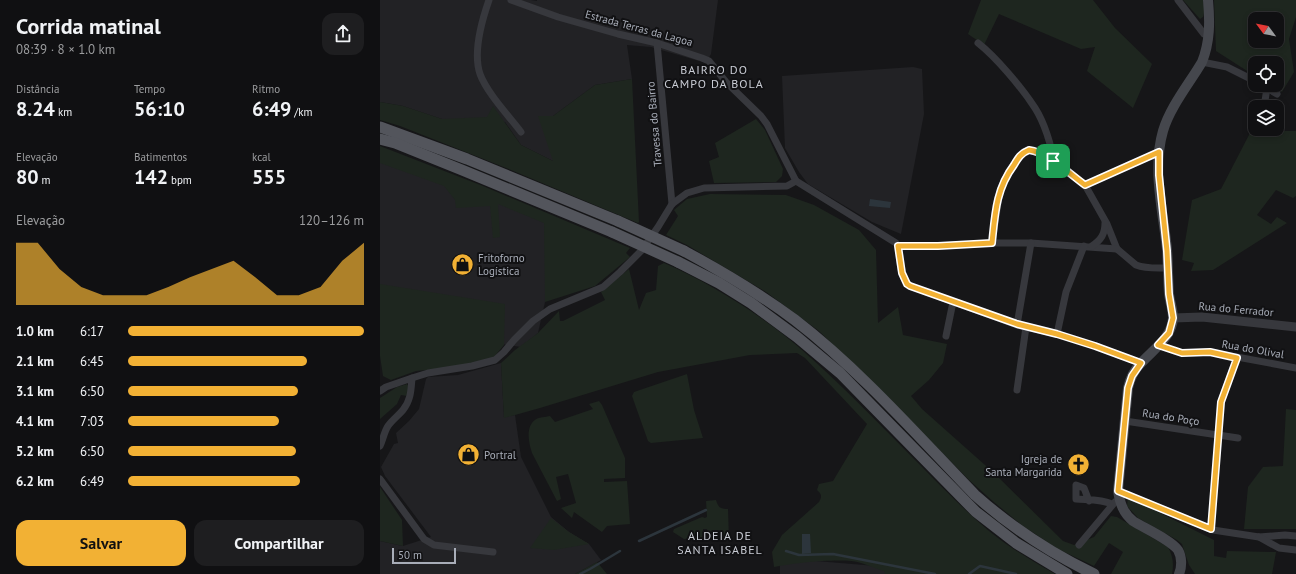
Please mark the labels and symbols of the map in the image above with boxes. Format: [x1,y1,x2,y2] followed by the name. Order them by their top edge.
[584,7,694,49] street label: Estrada Terras da Lagoa
[1248,12,1284,48] north arrow
[664,62,764,91] district label: BAIRRO DO CAMPO DA BOLA
[643,81,665,167] street label: Travessa do Bairro
[1036,144,1070,178] pin
[450,251,476,277] shop icon: Fritoforno Logística
[478,251,525,278] place label: Fritoforno Logística
[1198,299,1274,319] street label: Rua do Ferrador
[1221,337,1286,362] street label: Rua do Olival
[1141,406,1201,428] street label: Rua do Poço
[455,442,481,468] shop icon: Portral
[484,448,517,462] place label: Portral
[985,452,1062,479] place label: Igreja de Santa Margarida
[1065,452,1091,478] church icon: Igreja de Santa Margarida
[677,528,763,557] district label: ALDEIA DE SANTA ISABEL
[392,546,456,565] scale bar

